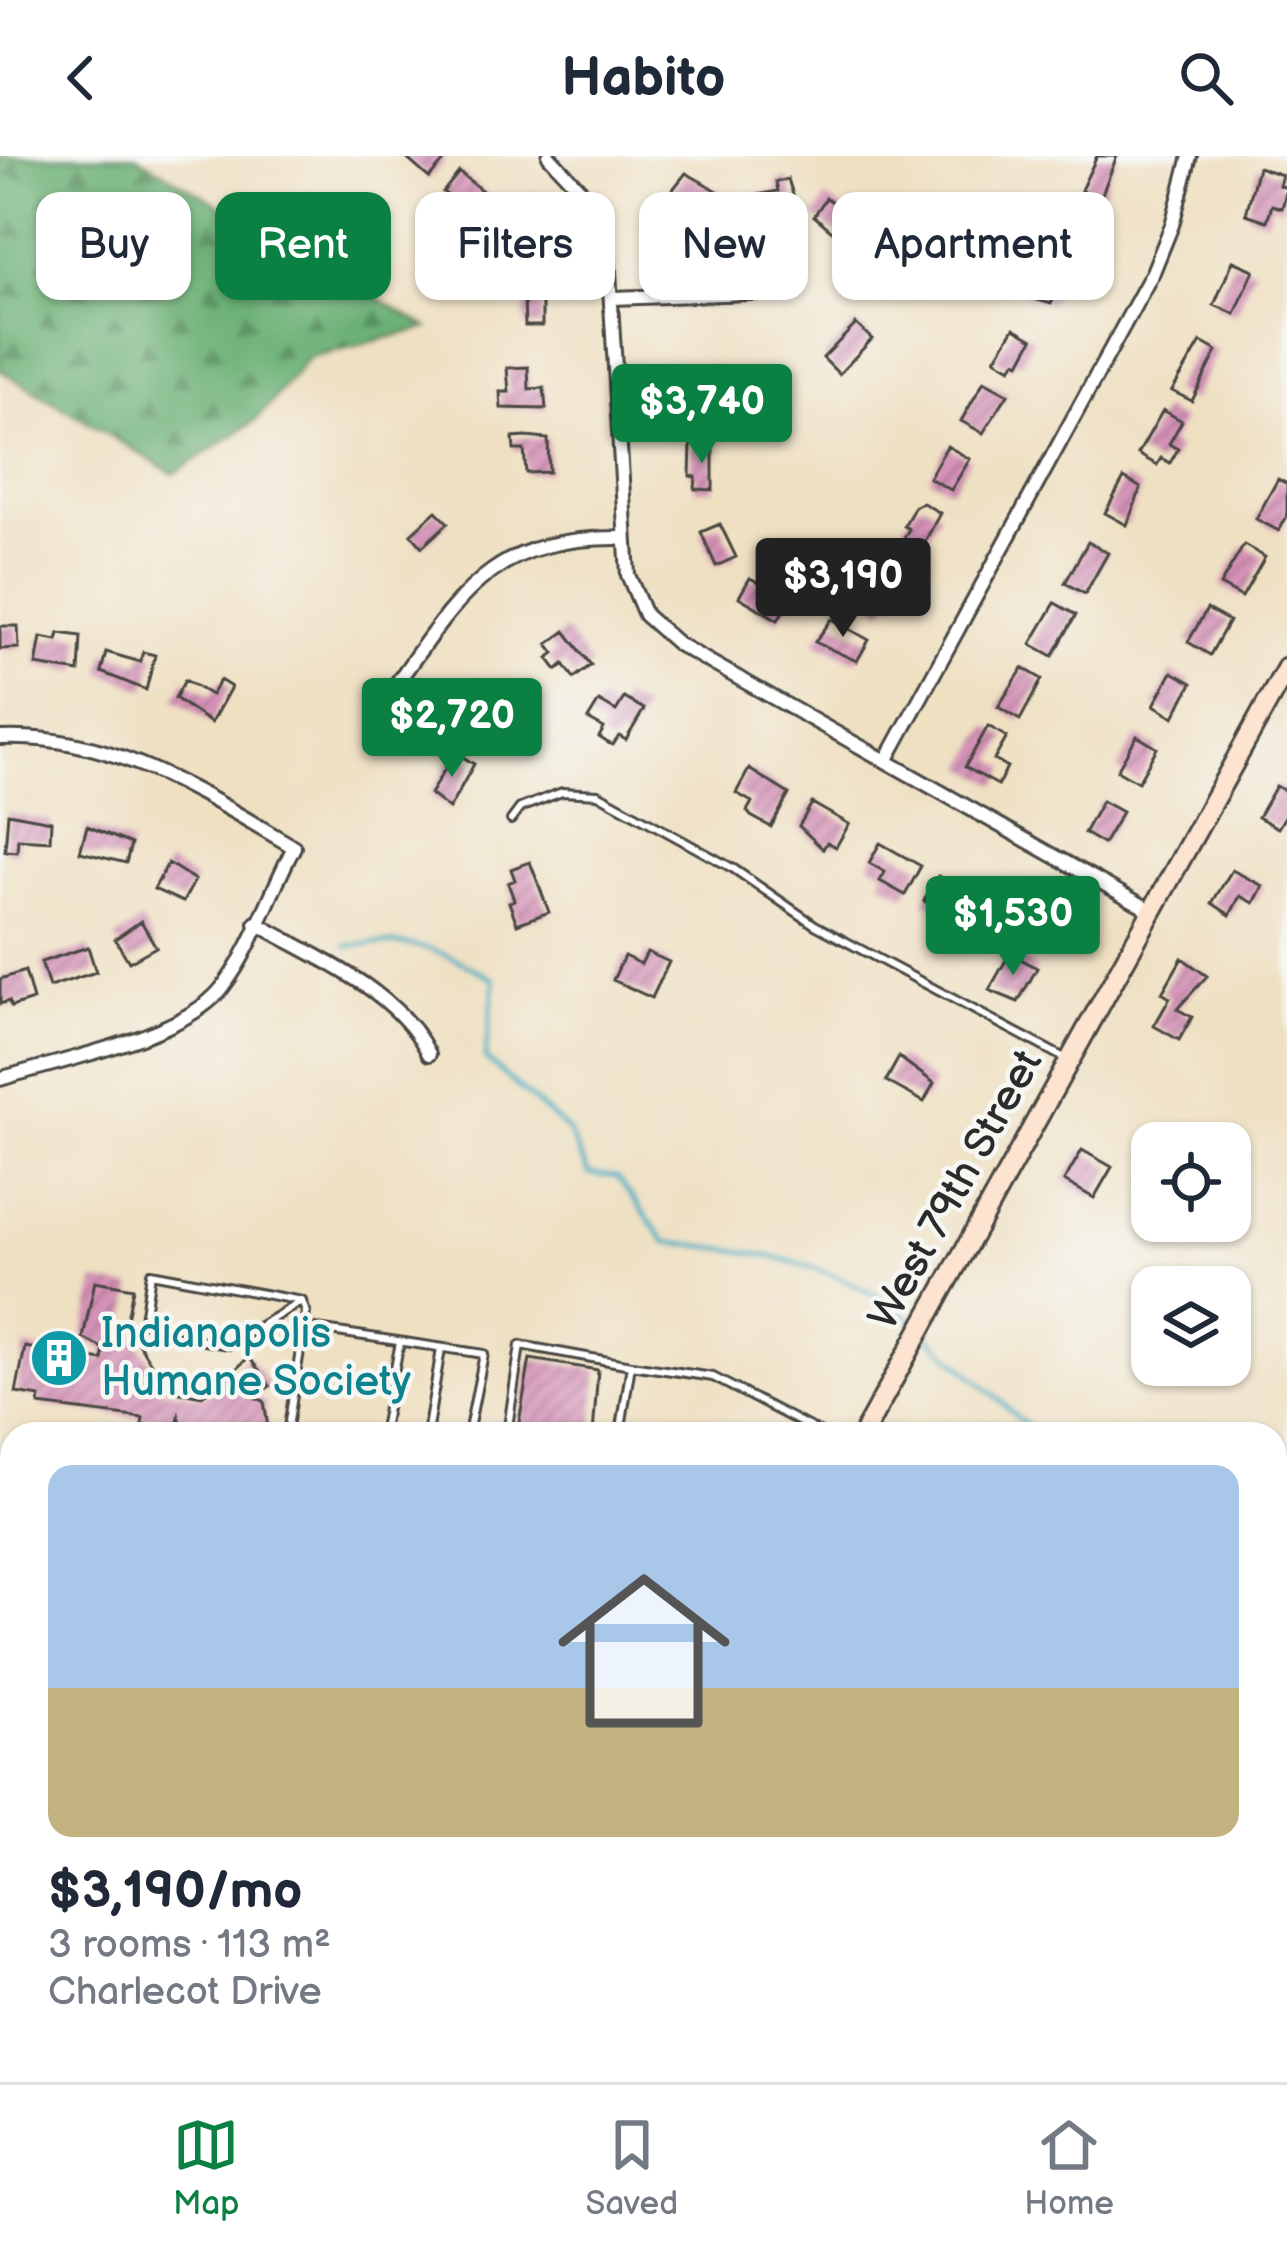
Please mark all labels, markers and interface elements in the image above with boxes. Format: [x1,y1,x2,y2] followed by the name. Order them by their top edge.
[48,45,114,111] icon: back
[1173,45,1239,111] icon: search
[562,46,725,111] text: Habito
[36,192,191,300] chip: Buy
[215,192,391,300] chip: Rent
[415,192,615,300] chip: Filters
[639,192,808,300] chip: New
[832,192,1114,300] chip: Apartment
[604,364,800,466] pin: $3,740
[639,379,765,426] text: $3,740
[745,538,941,640] pin: $3,190
[783,553,903,600] text: $3,190
[354,678,550,780] pin: $2,720
[389,693,515,740] text: $2,720
[915,876,1111,978] pin: $1,530
[953,891,1073,938] text: $1,530
[858,1041,1054,1339] street label: West 79th Street
[1131,1122,1251,1386] map controls
[1131,1122,1251,1242] button: locate
[1131,1266,1251,1386] button: layers
[101,1309,411,1408] place label: Indianapolis Humane Society
[28,1327,90,1389] building icon: Indianapolis Humane Society
[536,1543,752,1759] icon: home
[48,1861,302,1922] text: $3,190/mo
[48,1922,331,1969] text: 3 rooms · 113 m²
[48,1969,322,2016] text: Charlecot Drive
[173,2112,239,2224] tab: Map
[585,2112,678,2224] tab: Saved
[1024,2112,1114,2224] tab: Home

